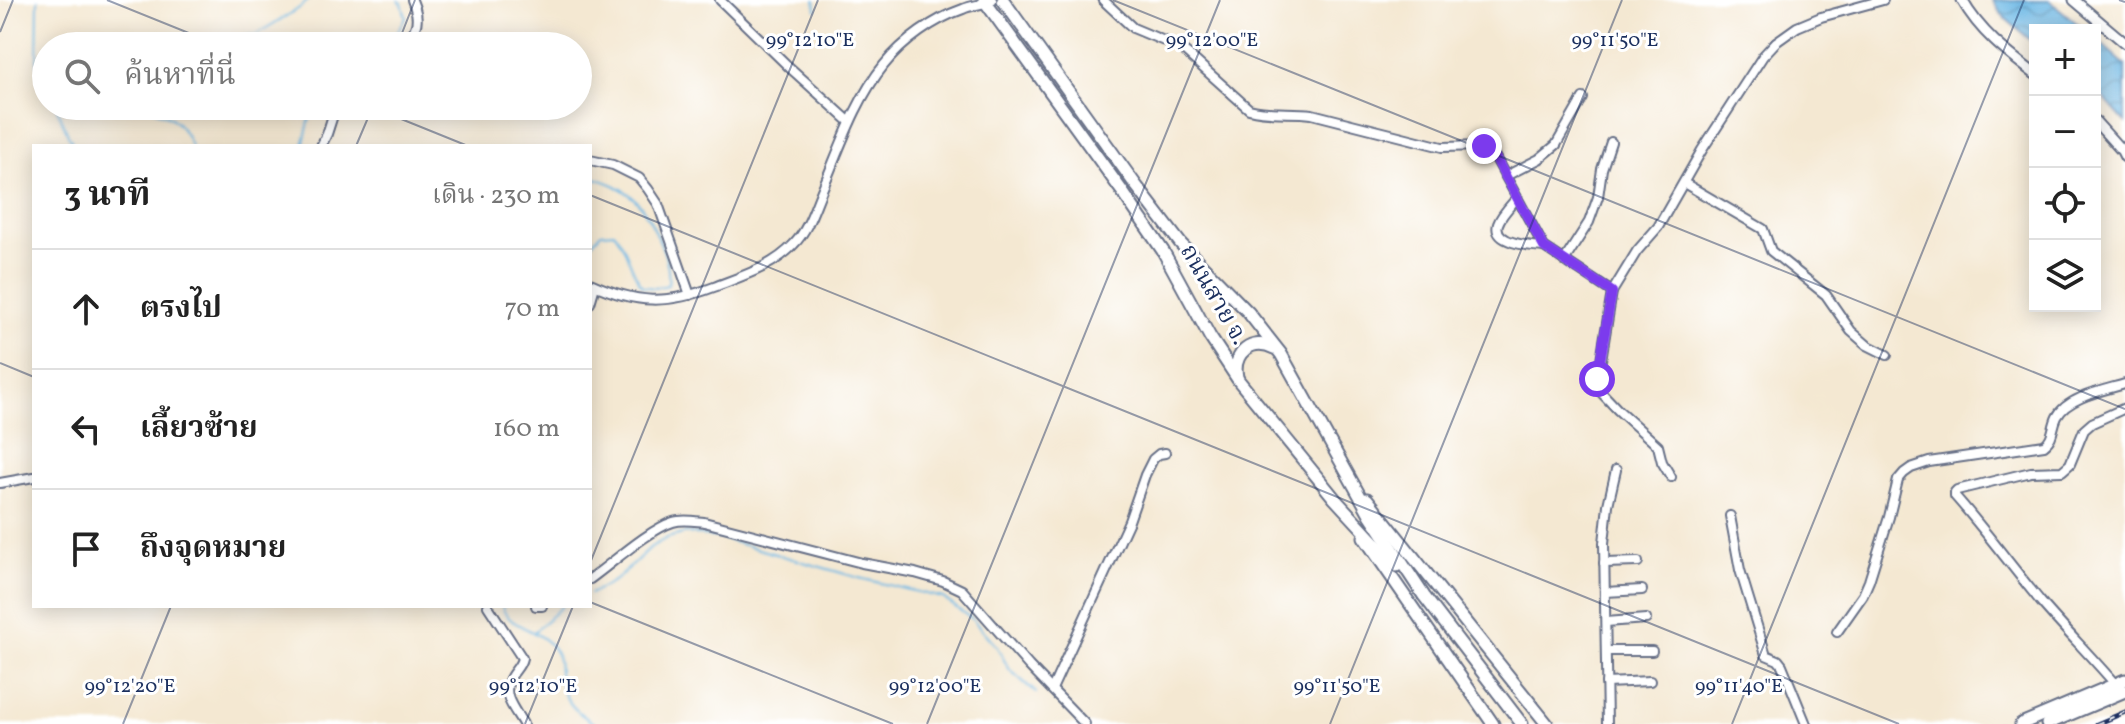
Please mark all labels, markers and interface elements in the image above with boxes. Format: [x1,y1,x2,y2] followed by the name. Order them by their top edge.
[2029,24,2101,312] map controls
[2029,24,2101,96] button: +
[766,27,854,55] text: 99°12'10"E
[1166,27,1258,55] text: 99°12'00"E
[1571,27,1659,55] text: 99°11'50"E
[32,32,592,120] search box
[60,54,104,98] icon: search
[124,55,236,97] text: ค้นหาที่นี่
[2029,96,2101,168] button: −
[1466,128,1502,164] route end
[2029,168,2101,240] button: locate
[64,173,150,220] text: 3 นาที
[432,178,560,214] text: เดิน · 230 m
[1170,238,1256,352] street label: ถนนสาย จ.
[2029,240,2101,312] button: layers
[64,287,108,331] icon: ahead
[140,288,222,330] text: ตรงไป
[505,291,560,327] text: 70 m
[1579,361,1615,397] route start
[64,407,108,451] icon: left
[140,408,258,450] text: เลี้ยวซ้าย
[493,411,560,447] text: 160 m
[64,527,108,571] icon: arrive
[140,528,286,570] text: ถึงจุดหมาย
[85,673,175,701] text: 99°12'20"E
[489,673,577,701] text: 99°12'10"E
[889,673,981,701] text: 99°12'00"E
[1293,673,1381,701] text: 99°11'50"E
[1695,673,1783,701] text: 99°11'40"E

